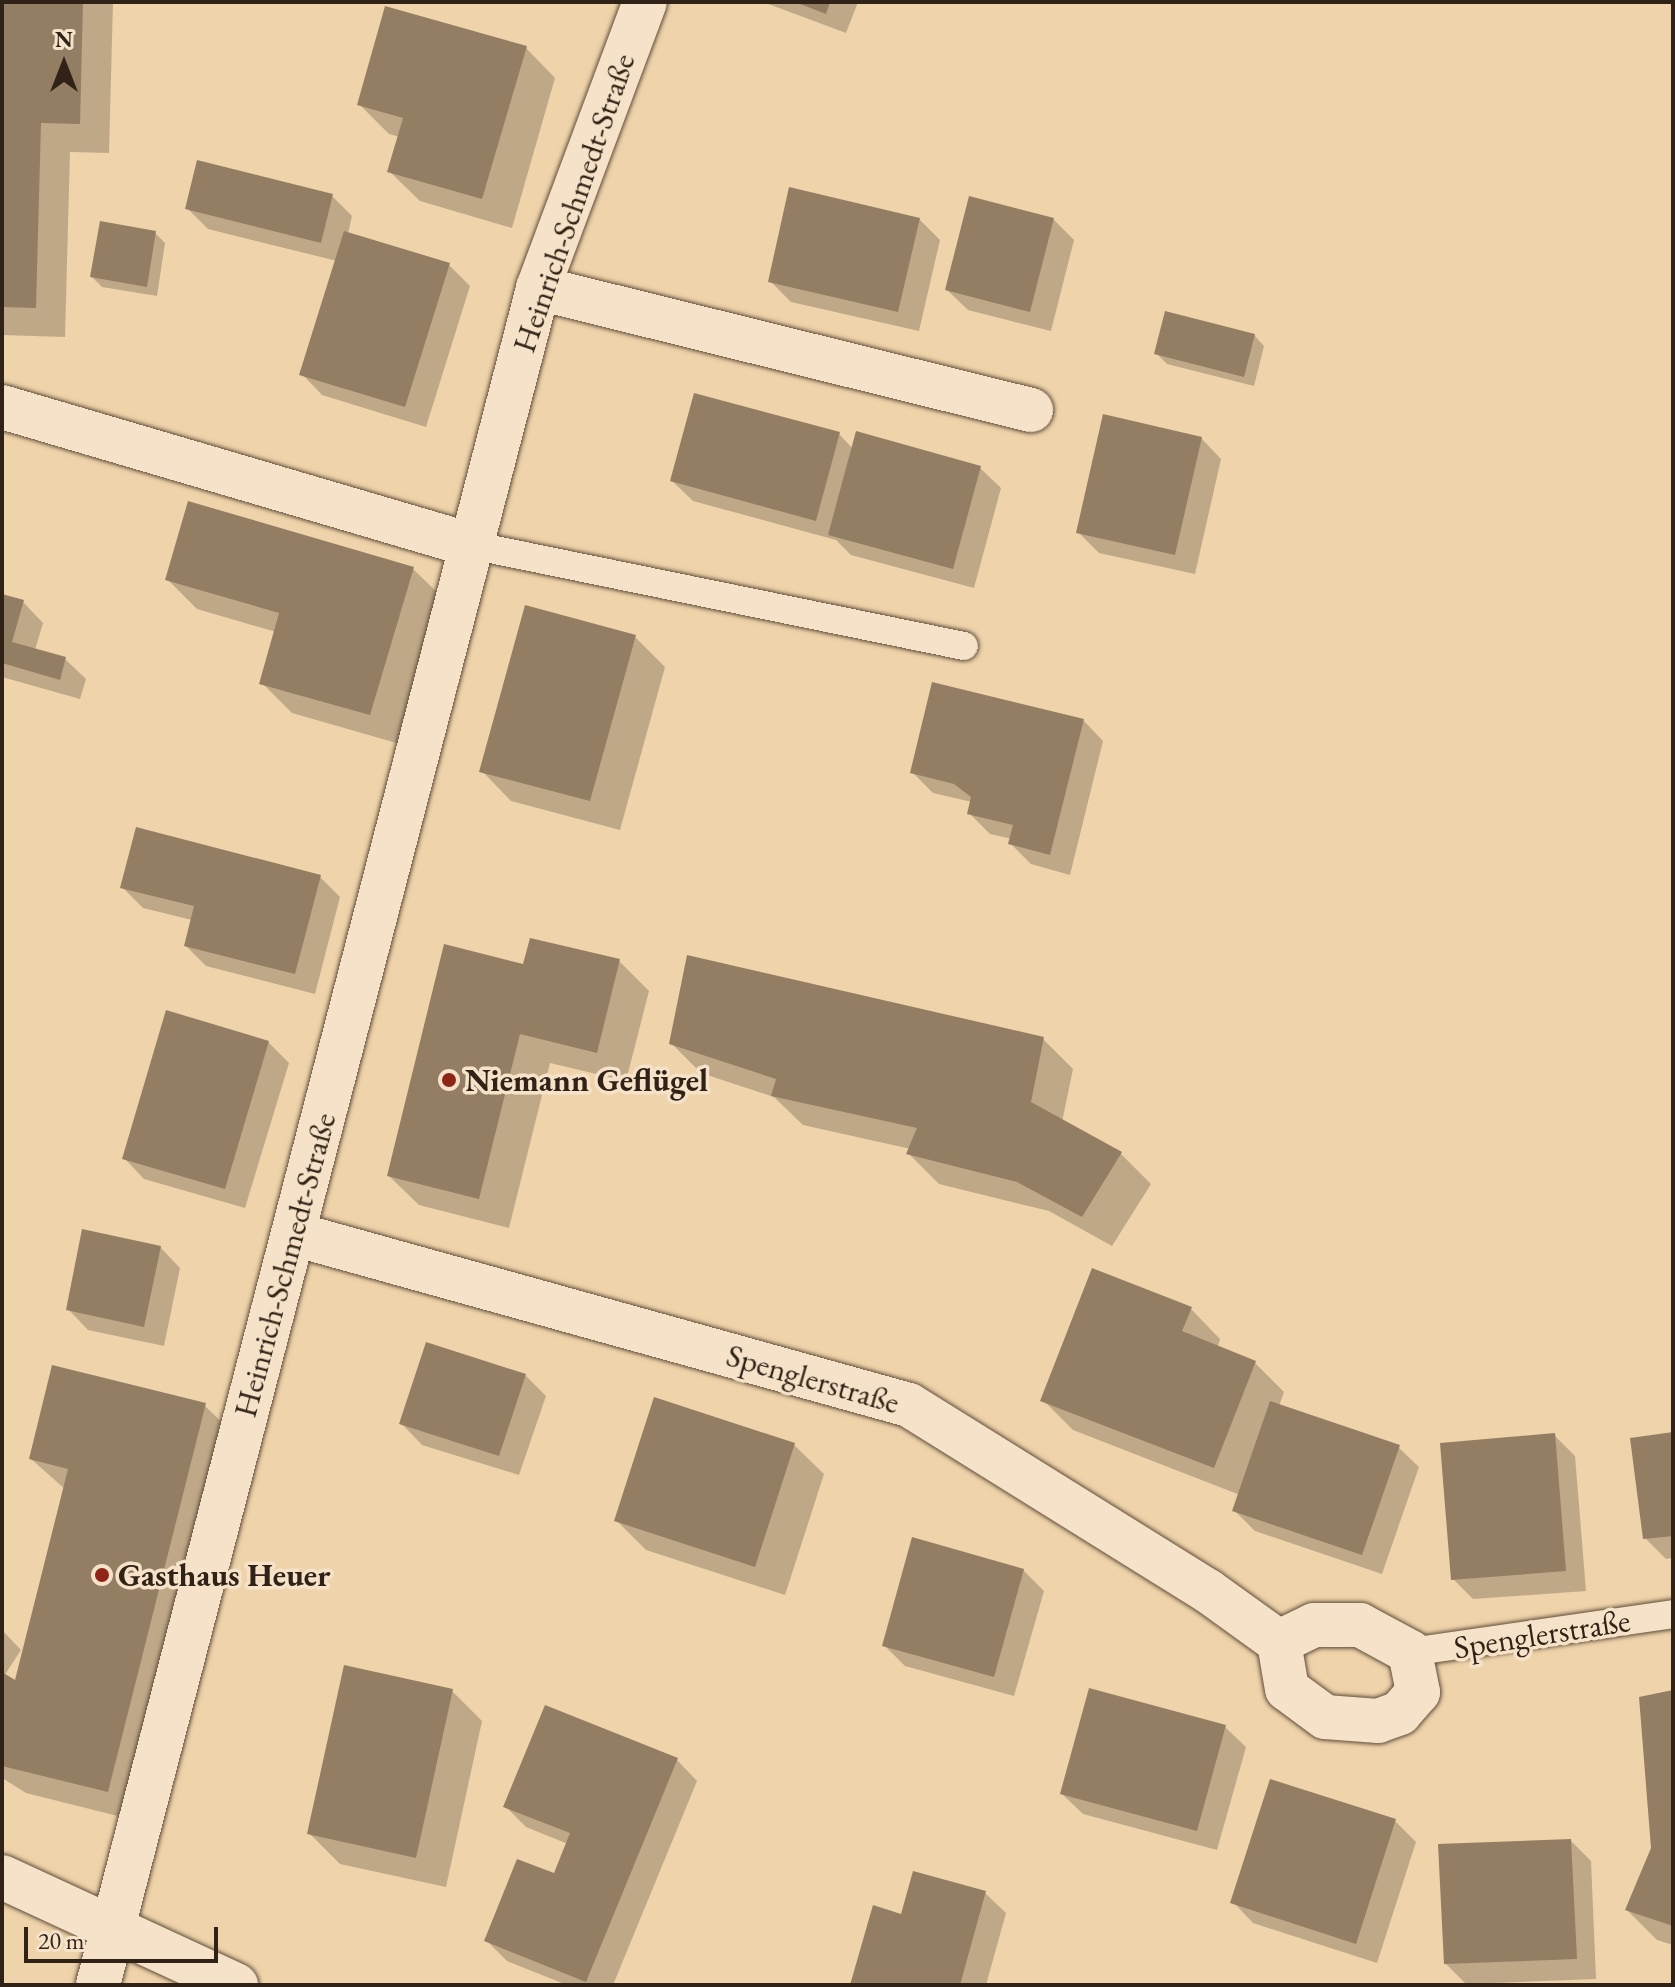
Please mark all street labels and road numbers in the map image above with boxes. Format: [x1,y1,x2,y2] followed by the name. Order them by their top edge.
[505,49,643,357] street label: Heinrich-Schmedt-Straße
[226,1109,344,1421] street label: Heinrich-Schmedt-Straße
[722,1336,904,1422] street label: Spenglerstraße
[1451,1601,1633,1667] street label: Spenglerstraße

